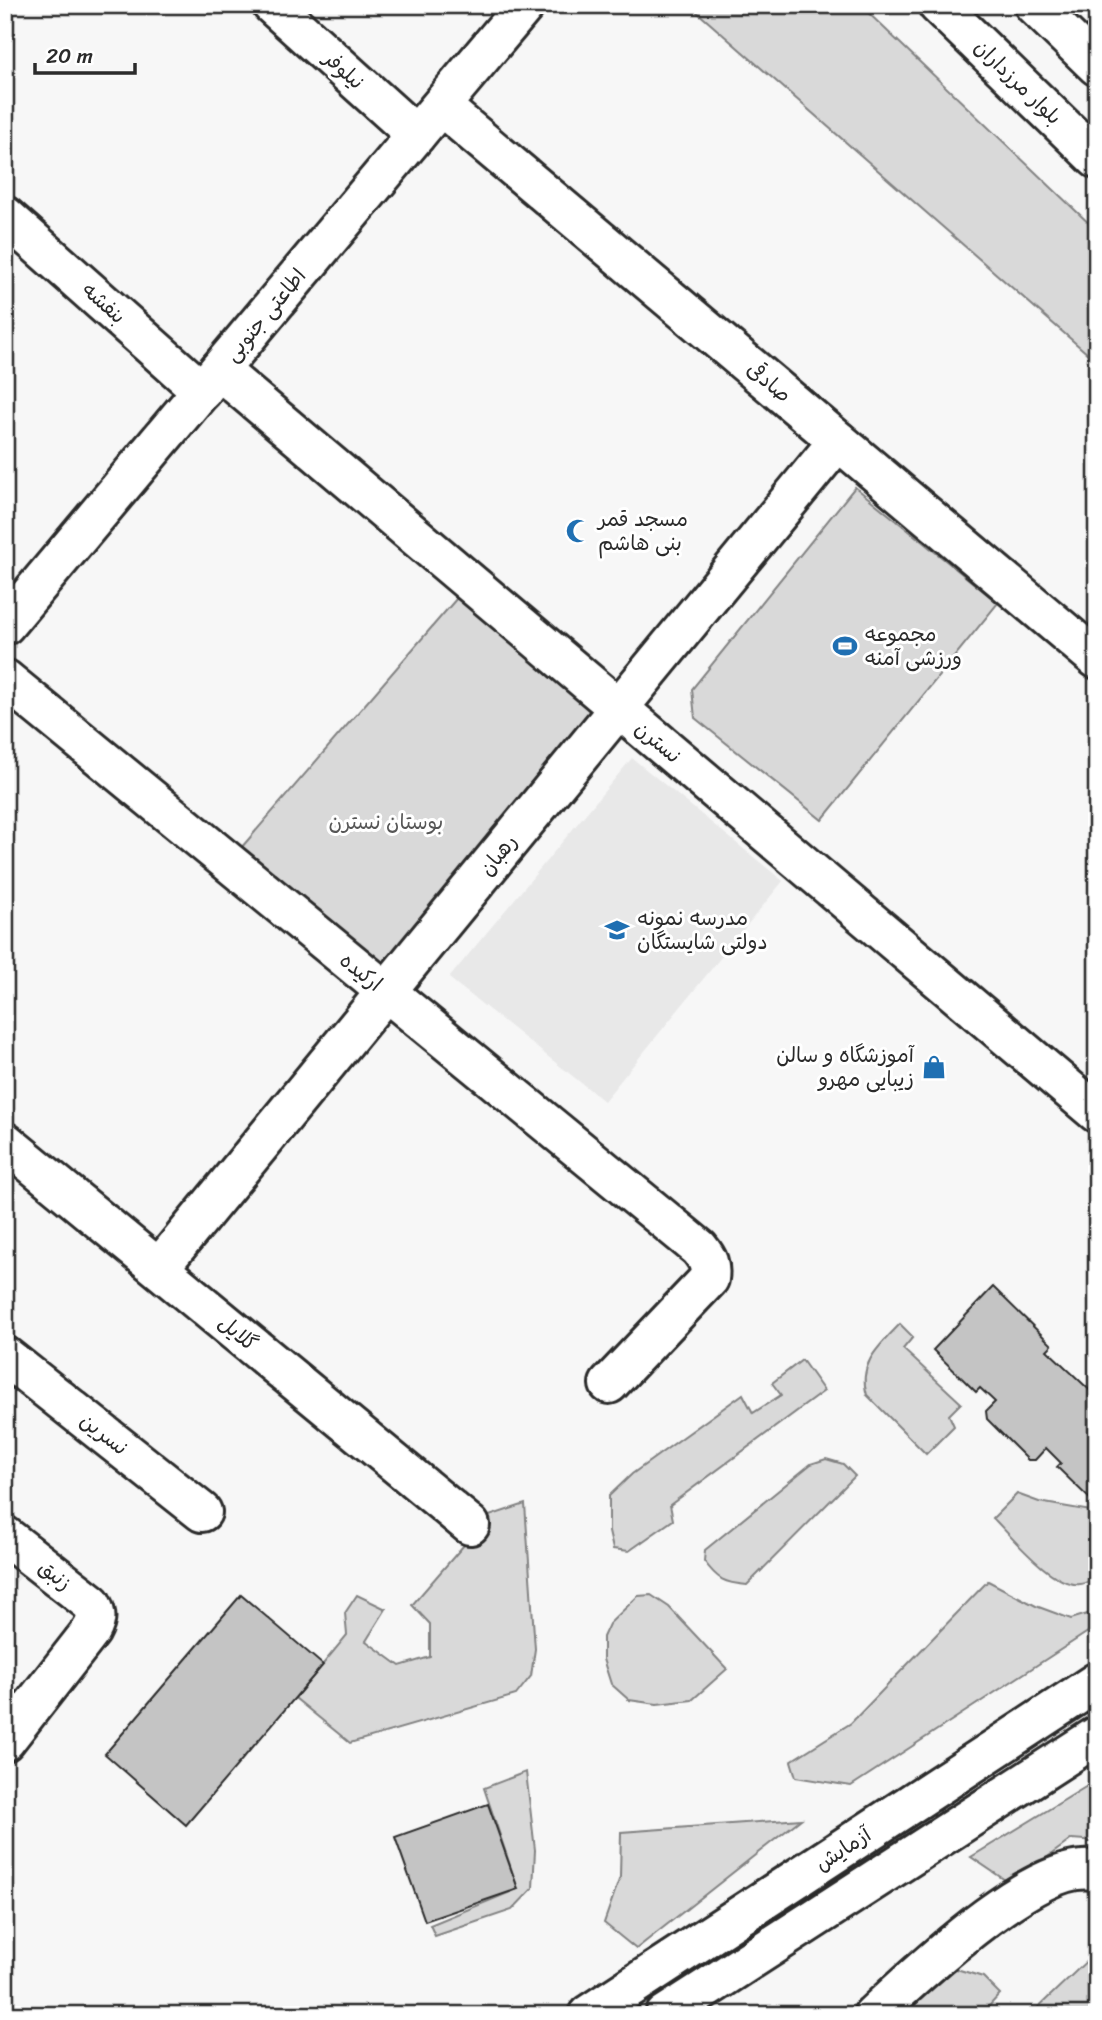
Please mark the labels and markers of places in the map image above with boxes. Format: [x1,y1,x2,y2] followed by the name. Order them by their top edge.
[596,500,688,562] place label: مسجد قمر بنی هاشم
[564,517,592,545] mosque icon: مسجد قمر بنی هاشم
[865,615,962,677] place label: مجموعه ورزشی آمنه
[831,632,859,660] sports icon: مجموعه ورزشی آمنه
[637,899,768,961] place label: مدرسه نمونه دولتی شایستگان
[603,916,631,944] school or university icon: مدرسه نمونه دولتی شایستگان
[776,1036,915,1098] place label: آموزشگاه و سالن زیبایی مهرو
[920,1053,948,1081] shop icon: آموزشگاه و سالن زیبایی مهرو

